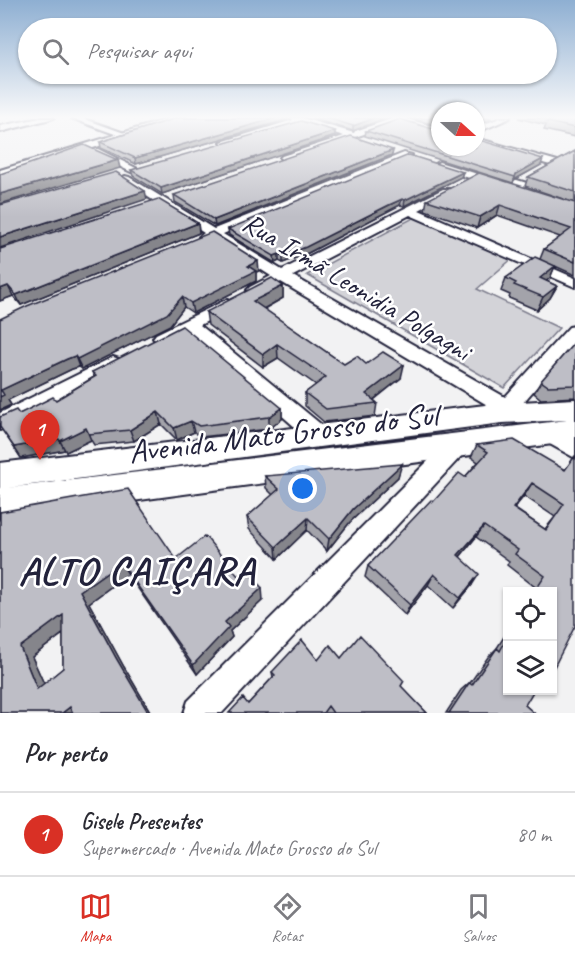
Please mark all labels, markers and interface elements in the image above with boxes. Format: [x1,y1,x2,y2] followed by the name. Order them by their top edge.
[18,18,557,84] search box
[39,35,72,68] icon: search
[87,37,192,65] text: Pesquisar aqui
[431,102,485,156] north arrow
[237,205,480,370] street label: Rua Irmã Leonidia Polgagni
[126,393,445,473] street label: Avenida Mato Grosso do Sul
[20,410,60,460] pin: 1
[288,474,317,503] your location
[19,546,256,596] district label: ALTO CAIÇARA
[503,587,557,695] map controls
[503,587,557,641] button: locate
[503,641,557,695] button: layers
[24,736,106,769] text: Por perto
[81,808,201,836] text: Gisele Presentes
[39,822,48,847] text: 1
[517,822,551,847] text: 80 m
[81,836,376,861] text: Supermercado · Avenida Mato Grosso do Sul
[79,890,112,946] tab: Mapa
[271,890,304,946] tab: Rotas
[462,890,496,946] tab: Salvos

